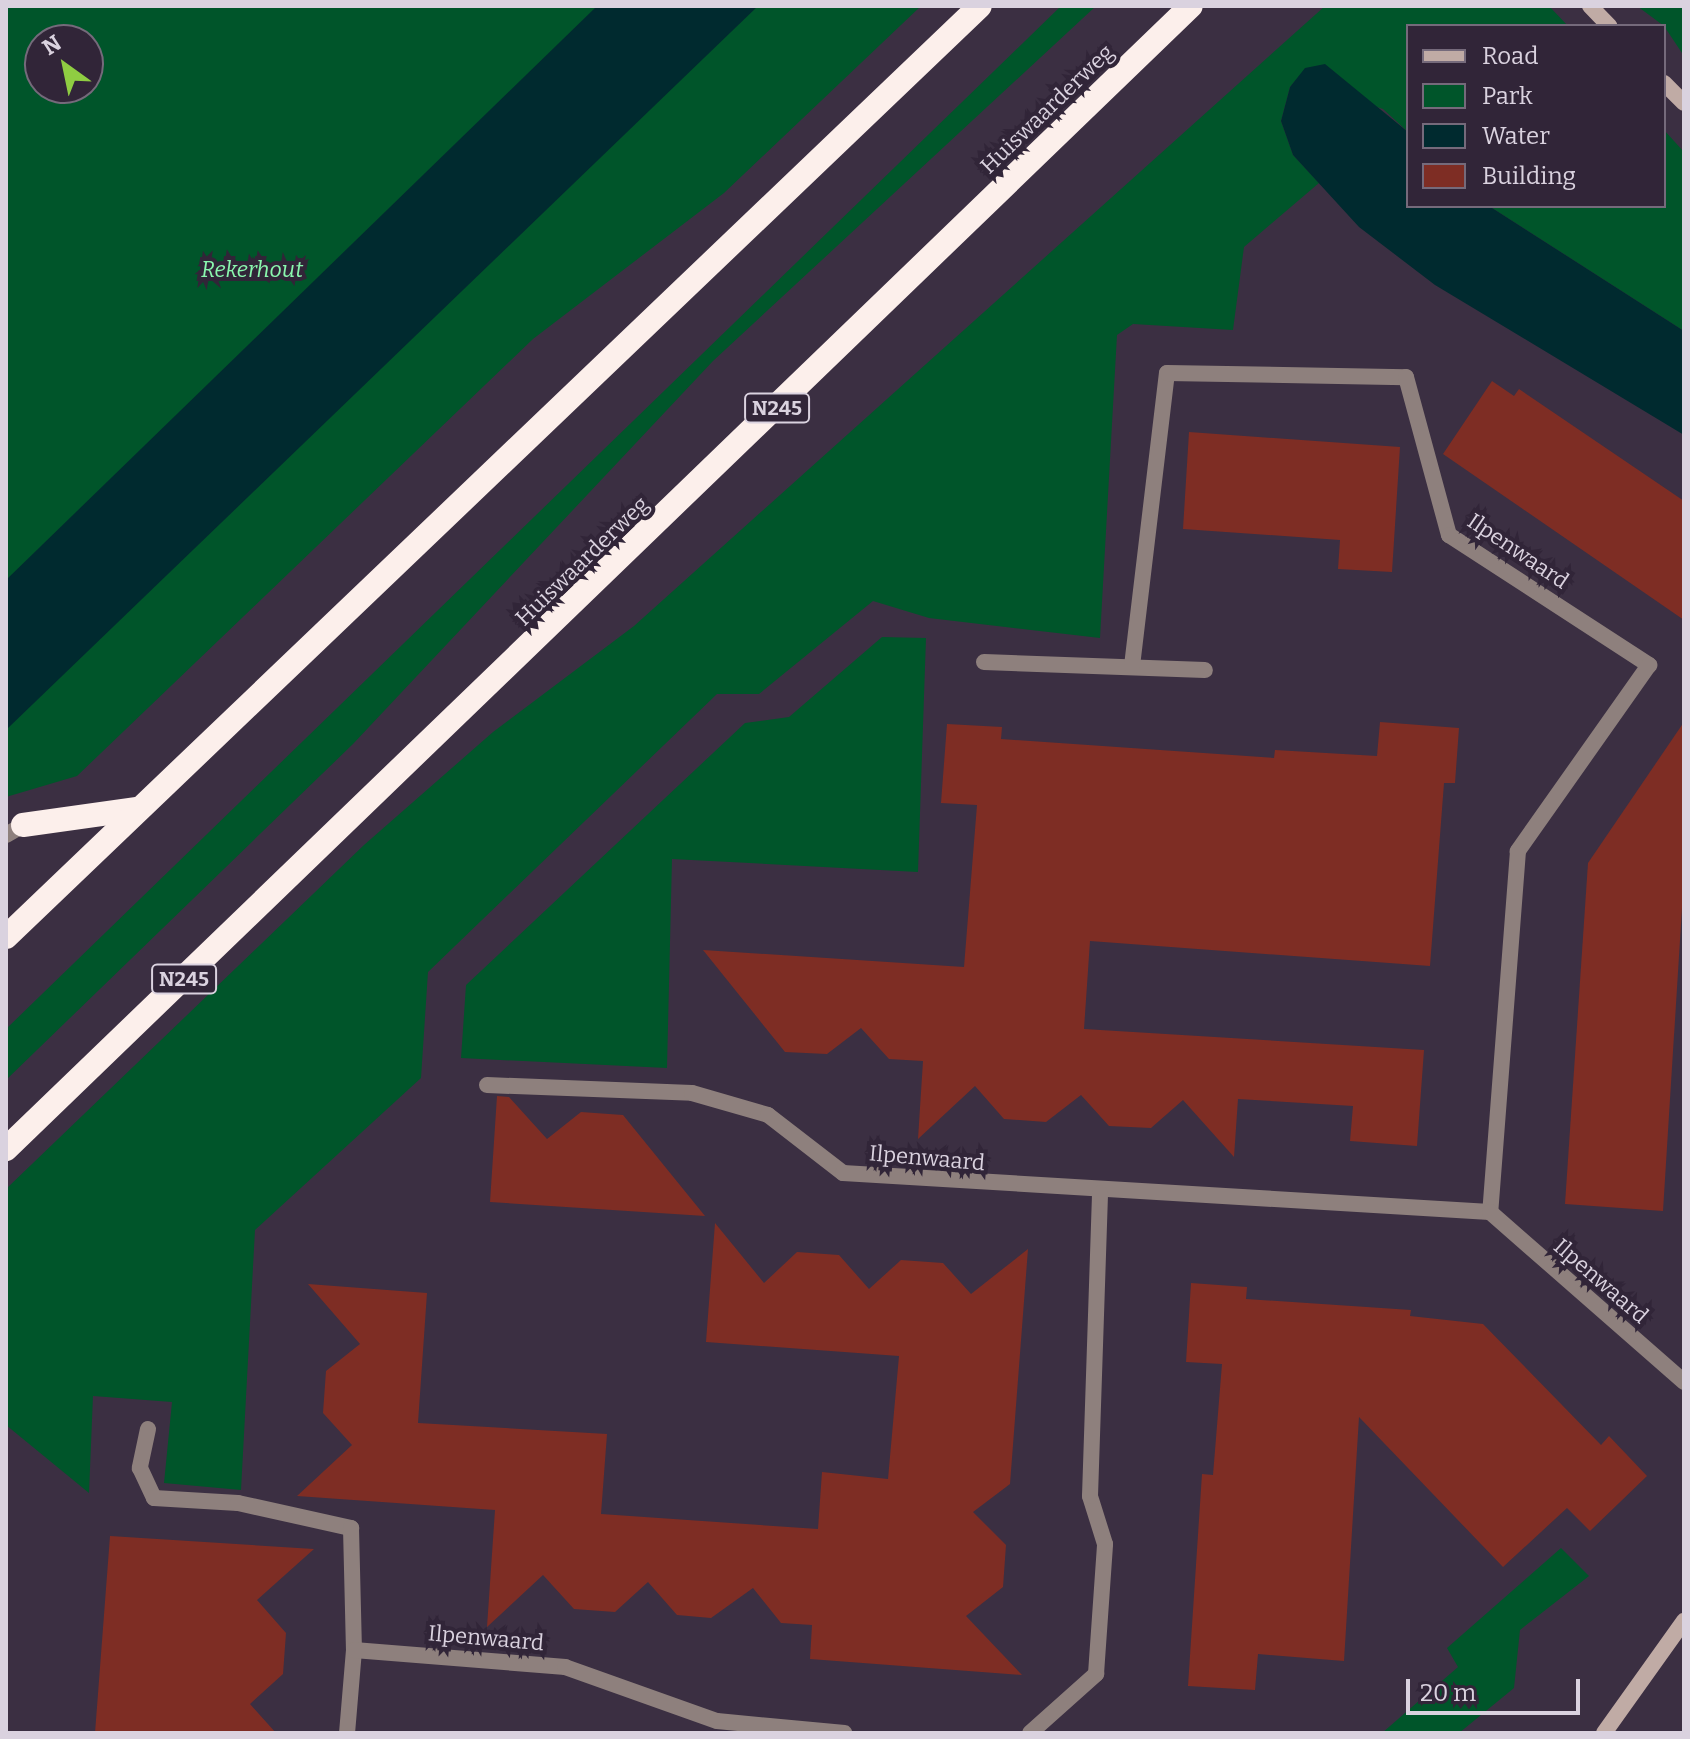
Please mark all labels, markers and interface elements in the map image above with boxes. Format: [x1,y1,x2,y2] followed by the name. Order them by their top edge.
[24,24,104,104] north arrow
[1406,24,1666,208] legend
[37,29,66,61] text: N
[975,39,1119,179] street label: Huiswaarderweg
[1482,42,1538,70] text: Road
[1482,82,1533,110] text: Park
[1482,122,1550,150] text: Water
[1482,162,1576,190] text: Building
[201,257,303,283] park label: Rekerhout
[743,392,811,424] road number: N245
[510,491,654,631] street label: Huiswaarderweg
[1462,508,1574,594] street label: Ilpenwaard
[150,963,218,995] road number: N245
[868,1140,986,1176] street label: Ilpenwaard
[1549,1233,1653,1329] street label: Ilpenwaard
[427,1620,545,1656] street label: Ilpenwaard
[1410,1663,1584,1713] scale bar
[1420,1679,1476,1707] text: 20 m

